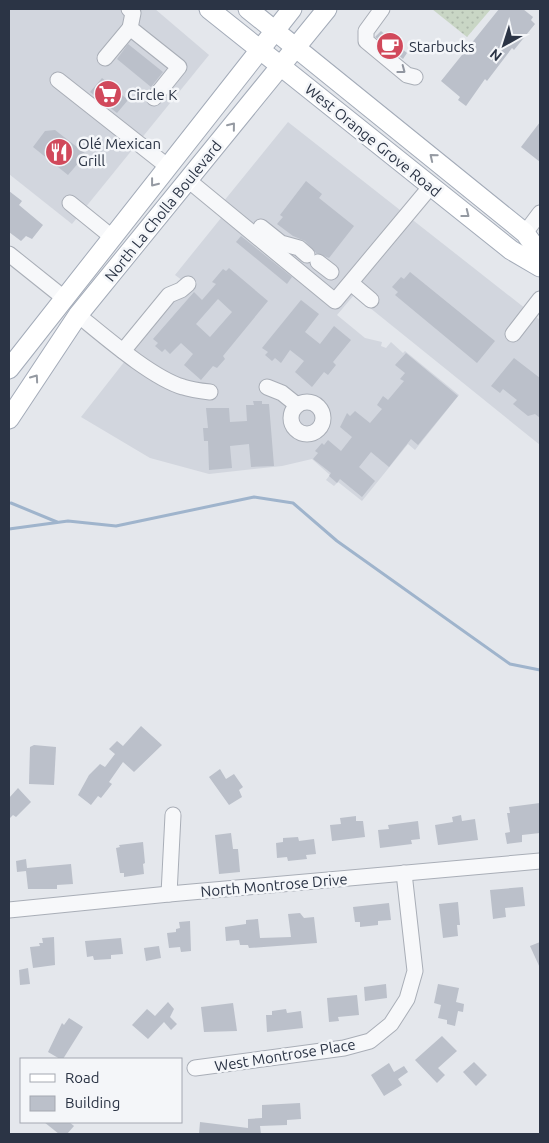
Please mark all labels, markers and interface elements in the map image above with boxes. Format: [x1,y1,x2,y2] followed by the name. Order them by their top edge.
[479,20,529,70] north arrow
[375,31,405,61] cafe icon: Starbucks
[409,38,475,55] place label: Starbucks
[487,46,505,65] text: N
[396,64,406,73] one-way arrow
[93,79,123,109] supermarket icon: Circle K
[302,80,444,200] street label: West Orange Grove Road
[127,86,177,103] place label: Circle K
[226,123,234,132] one-way arrow
[78,135,161,169] place label: Olé Mexican Grill
[44,137,74,167] restaurant icon: Olé Mexican Grill
[101,137,225,285] street label: North La Cholla Boulevard
[430,154,439,163] one-way arrow
[151,177,159,186] one-way arrow
[460,208,469,216] one-way arrow
[29,374,38,384] one-way arrow
[200,870,348,900] street label: North Montrose Drive
[213,1035,357,1075] street label: West Montrose Place
[20,1058,182,1123] legend
[65,1069,100,1086] text: Road
[65,1094,120,1111] text: Building

